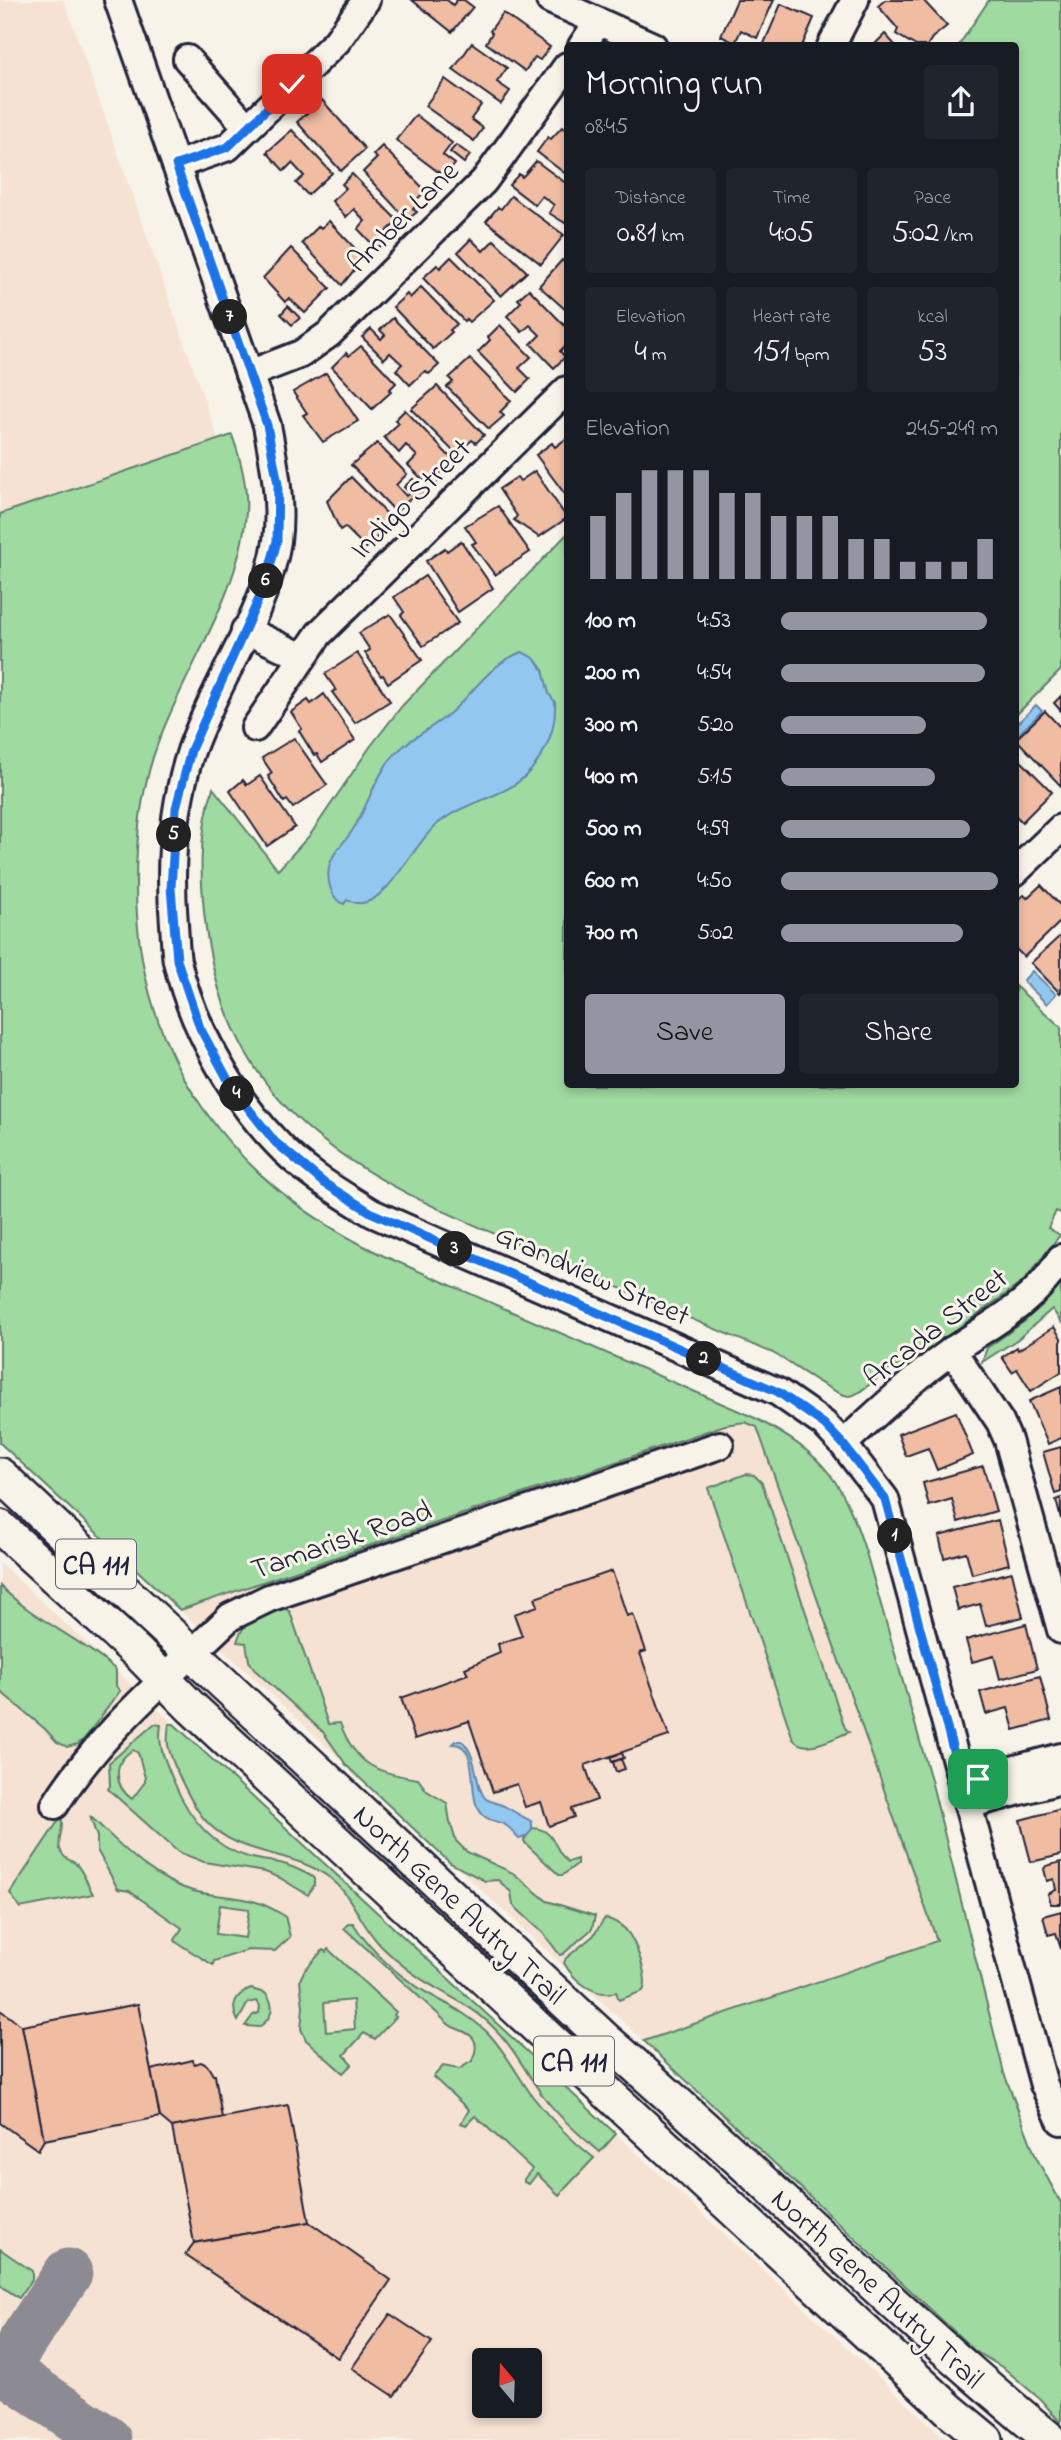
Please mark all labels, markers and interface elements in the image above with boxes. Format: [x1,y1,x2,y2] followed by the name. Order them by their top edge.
[262,54,322,114] pin
[585,57,763,113] text: Morning run
[273,65,311,103] icon: check
[924,65,998,139] button: share
[585,111,628,144] text: 08:45
[338,151,471,284] street label: Amber Lane
[616,185,686,212] text: Distance
[773,185,810,212] text: Time
[914,185,951,212] text: Pace
[617,212,657,256] text: 0.81
[769,212,814,256] text: 4:05
[892,212,939,256] text: 5:02
[657,223,684,250] text: km
[939,223,973,250] text: /km
[212,300,247,334] pin: 7
[226,303,233,330] text: 7
[616,304,685,331] text: Elevation
[753,304,830,331] text: Heart rate
[917,304,948,331] text: kcal
[635,331,647,375] text: 4
[753,331,790,375] text: 151
[918,331,947,375] text: 53
[647,342,666,369] text: m
[790,342,830,369] text: bpm
[585,413,670,446] text: Elevation
[906,413,998,446] text: 245–249 m
[341,429,483,571] street label: Indigo Street
[248,564,284,598] pin: 6
[261,567,270,594] text: 6
[585,605,636,638] text: 100 m
[697,605,731,638] text: 4:53
[585,657,640,690] text: 200 m
[697,657,731,690] text: 4:54
[585,709,638,742] text: 300 m
[697,709,733,742] text: 5:20
[585,761,638,794] text: 400 m
[697,761,733,794] text: 5:15
[585,813,642,846] text: 500 m
[697,813,729,846] text: 4:59
[156,818,192,852] pin: 5
[168,821,179,848] text: 5
[585,865,639,898] text: 600 m
[697,865,732,898] text: 4:50
[585,917,638,950] text: 700 m
[697,917,733,950] text: 5:02
[585,994,785,1074] button: Save
[799,994,998,1074] button: Share
[219,1076,254,1112] pin: 4
[233,1080,240,1107] text: 4
[487,1214,696,1339] street label: Grandview Street
[438,1232,472,1266] pin: 3
[451,1235,458,1262] text: 3
[855,1259,1019,1400] street label: Arcada Street
[686,1342,722,1376] pin: 2
[699,1345,708,1372] text: 2
[246,1490,438,1593] street label: Tamarisk Road
[878,1518,912,1554] pin: 1
[891,1522,898,1549] text: 1
[56,1540,136,1588] road number: CA 111
[948,1749,1008,1809] pin
[959,1760,997,1798] icon: arrive
[342,1796,574,2017] street label: North Gene Autry Trail
[534,2036,614,2086] road number: CA 111
[760,2180,992,2401] street label: North Gene Autry Trail
[472,2348,542,2418] north arrow
[472,2348,542,2418] map controls

